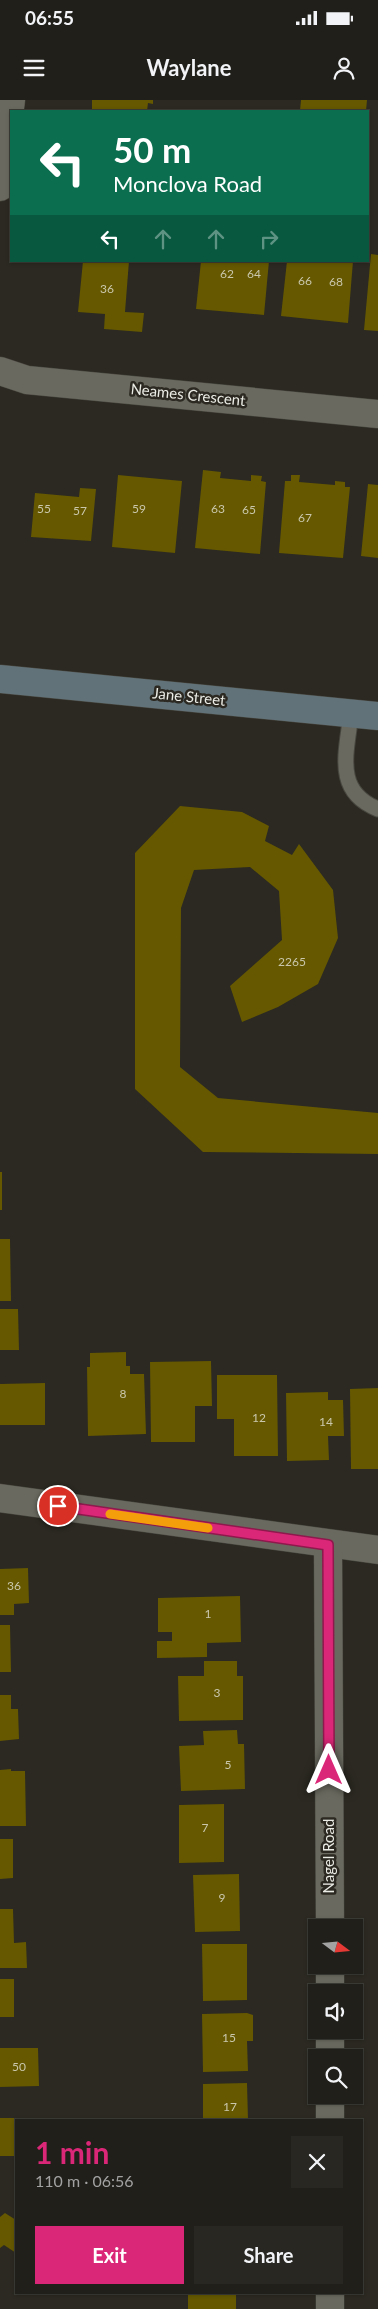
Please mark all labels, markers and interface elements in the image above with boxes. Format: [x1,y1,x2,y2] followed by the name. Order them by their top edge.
[25,6,74,29] text: 06:55
[20,54,48,82] icon: menu
[146,54,232,81] text: Waylane
[330,54,358,82] icon: person
[113,128,191,170] text: 50 m
[30,130,95,195] icon: left
[113,170,262,197] text: Monclova Road
[96,225,124,253] icon: left
[149,225,177,253] icon: ahead
[202,225,230,253] icon: ahead
[255,225,283,253] icon: right
[220,266,234,281] house number: 62
[247,266,261,281] house number: 64
[298,273,312,288] house number: 66
[329,274,343,289] house number: 68
[100,281,114,296] house number: 36
[130,379,247,409] street label: Neames Crescent
[37,501,51,516] house number: 55
[132,501,146,516] house number: 59
[211,501,225,516] house number: 63
[242,502,256,517] house number: 65
[73,503,87,518] house number: 57
[298,510,312,525] house number: 67
[152,683,227,709] street label: Jane Street
[278,954,306,969] house number: 2265
[120,1386,127,1401] house number: 8
[252,1410,266,1425] house number: 12
[319,1414,333,1429] house number: 14
[37,1485,79,1527] pin
[44,1492,72,1520] icon: arrive
[7,1578,21,1593] house number: 36
[205,1606,212,1621] house number: 1
[214,1685,221,1700] house number: 3
[302,1743,354,1795] position arrow
[225,1757,232,1772] house number: 5
[319,1819,337,1893] street label: Nagel Road
[202,1820,209,1835] house number: 7
[219,1890,226,1905] house number: 9
[308,1919,362,1974] north arrow
[308,1919,363,2104] map controls
[308,1984,363,2039] button: sound
[222,2030,236,2045] house number: 15
[308,2049,363,2104] button: search
[12,2059,26,2074] house number: 50
[223,2099,237,2114] house number: 17
[35,2134,109,2170] text: 1 min
[291,2136,343,2188] button: close
[35,2171,134,2190] text: 110 m · 06:56
[35,2226,184,2284] button: Exit
[194,2226,343,2284] button: Share

